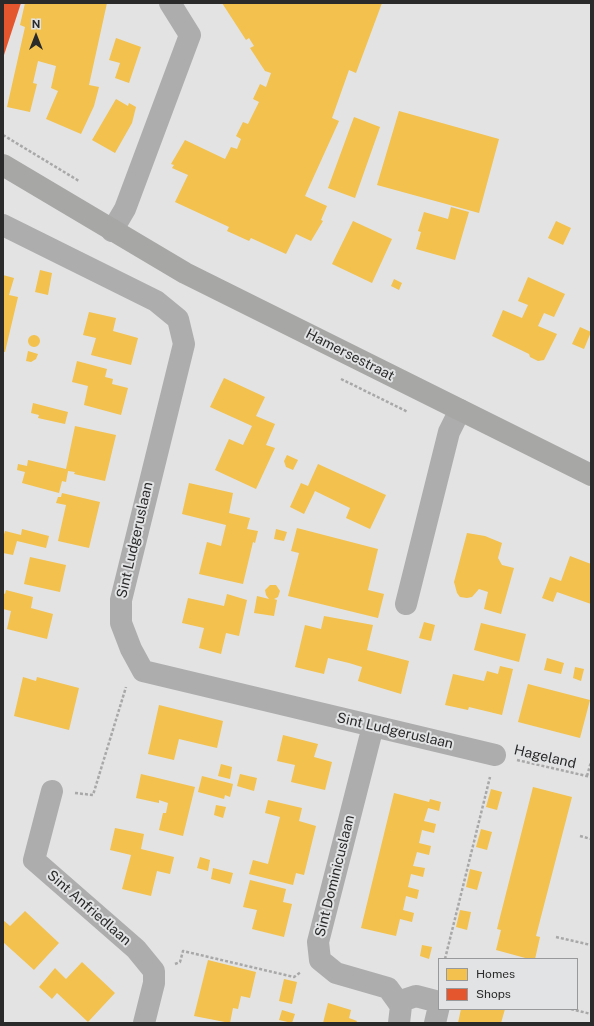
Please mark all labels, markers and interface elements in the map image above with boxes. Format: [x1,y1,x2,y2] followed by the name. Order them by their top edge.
[16,16,56,56] north arrow
[32,18,40,30] text: N
[303,325,397,385] street label: Hamersestraat
[113,480,157,600] street label: Sint Ludgeruslaan
[335,709,455,753] street label: Sint Ludgeruslaan
[512,742,578,772] street label: Hageland
[312,813,358,939] street label: Sint Dominicuslaan
[44,867,134,949] street label: Sint Anfriedlaan
[438,958,578,1010] legend
[476,967,515,981] text: Homes
[476,987,511,1001] text: Shops

